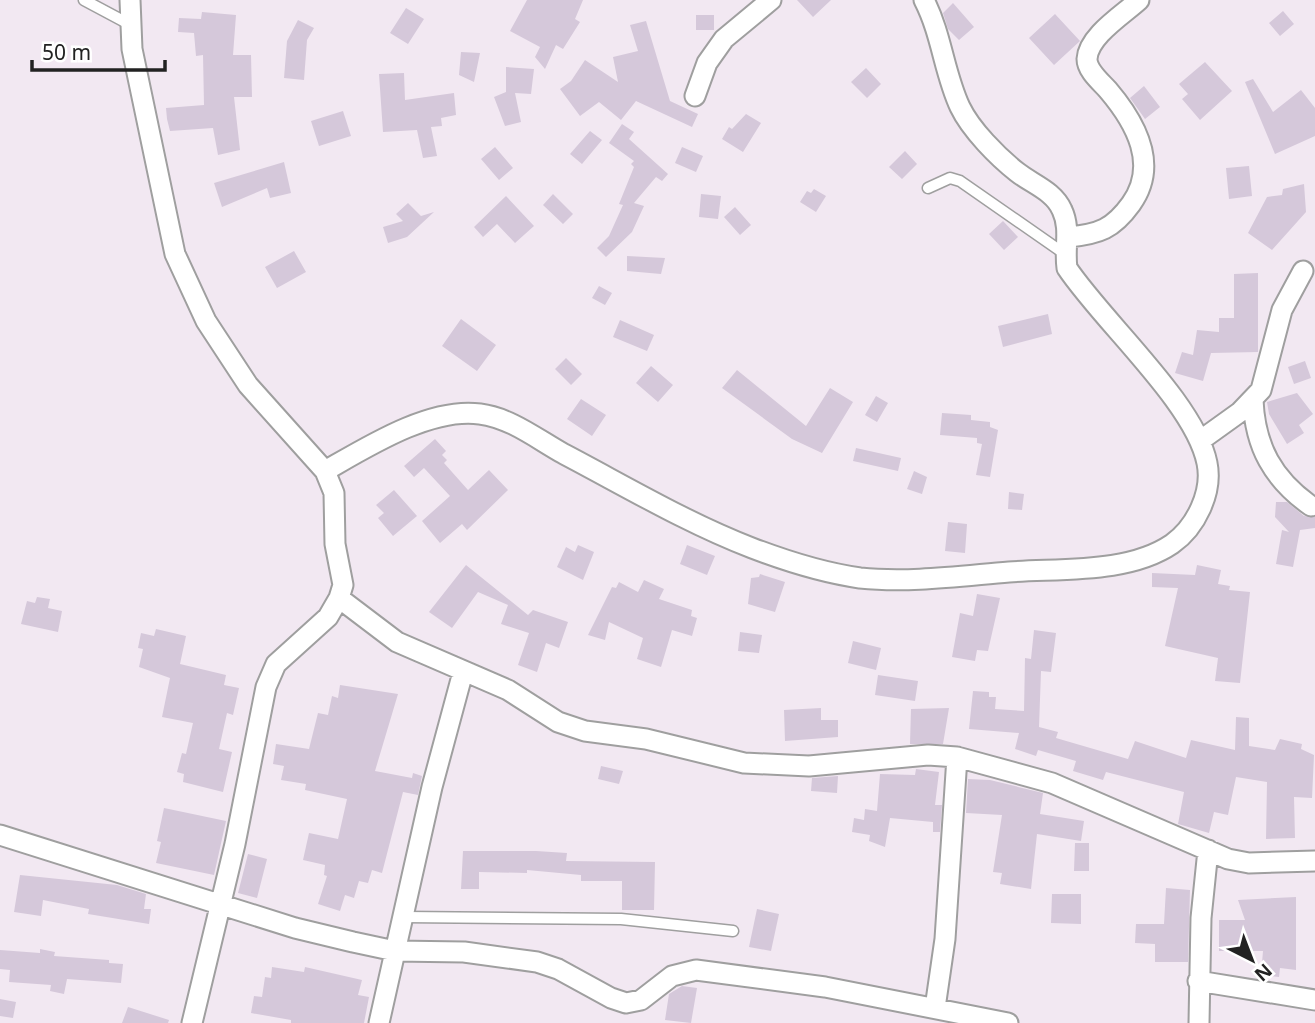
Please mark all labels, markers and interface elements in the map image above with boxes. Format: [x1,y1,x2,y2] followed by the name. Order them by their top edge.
[32,28,164,72] scale bar
[42,38,91,66] text: 50 m
[1217,925,1287,995] north arrow
[1249,958,1278,987] text: N

